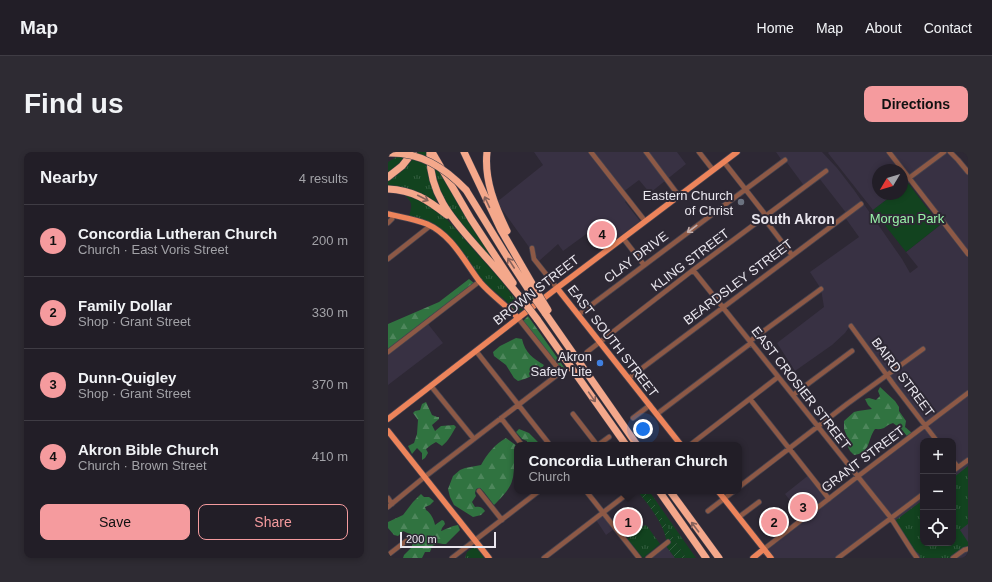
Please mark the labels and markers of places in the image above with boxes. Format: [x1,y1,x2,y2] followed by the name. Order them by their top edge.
[643,188,733,218] place label: Eastern Church of Christ
[736,197,746,207] marker: Eastern Church of Christ
[589,219,615,249] pin: 4
[531,349,592,379] place label: Akron Safety Lite
[595,358,605,368] marker: Akron Safety Lite
[790,492,816,522] pin: 3
[615,507,641,537] pin: 1
[761,507,787,537] pin: 2

